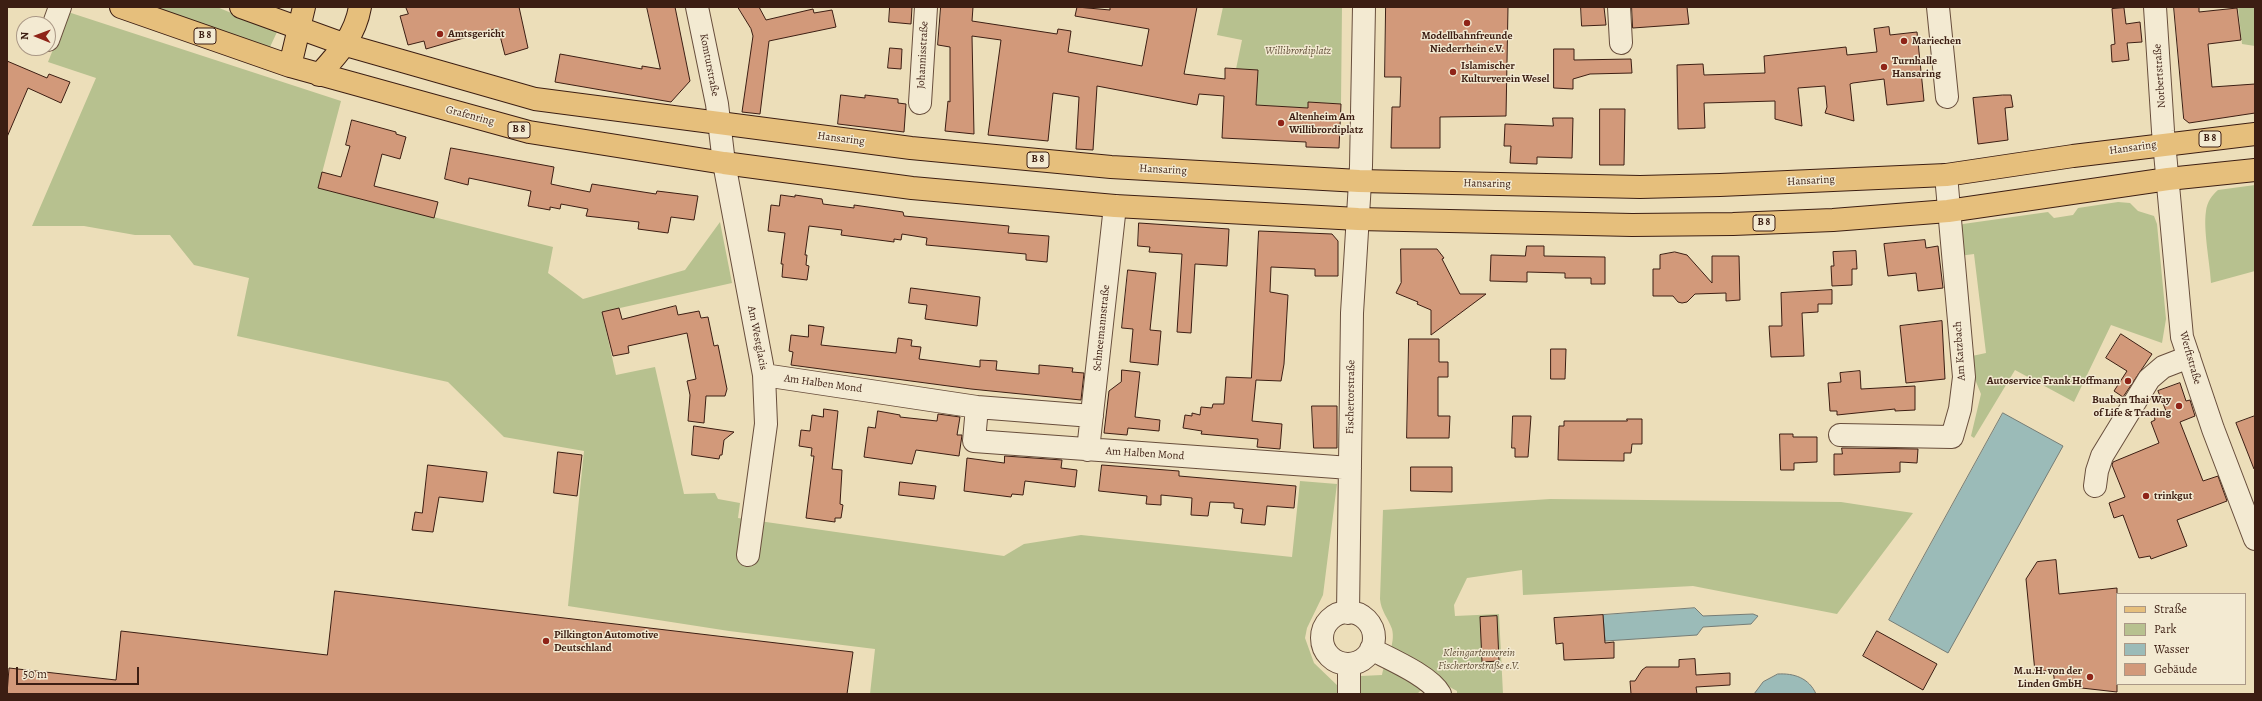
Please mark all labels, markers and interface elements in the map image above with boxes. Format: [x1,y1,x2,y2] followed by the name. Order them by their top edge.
[16,16,56,56] north arrow
[1462,18,1472,28] marker: Modellbahnfreunde Niederrhein e.V.
[915,21,931,89] street label: Johannisstraße
[448,27,505,41] place label: Amtsgericht
[194,28,216,44] road number: B 8
[435,29,445,39] marker: Amtsgericht
[1421,29,1513,55] place label: Modellbahnfreunde Niederrhein e.V.
[17,32,32,40] text: N
[696,32,722,98] street label: Komturstraße
[1912,34,1961,48] place label: Mariechen
[1899,36,1909,46] marker: Mariechen
[2151,43,2169,109] street label: Norbertstraße
[1265,44,1331,58] park label: Willibrordiplatz
[1892,54,1941,80] place label: Turnhalle Hansaring
[1461,59,1549,85] place label: Islamischer Kulturverein Wesel
[1879,62,1889,72] marker: Turnhalle Hansaring
[1448,67,1458,77] marker: Islamischer Kulturverein Wesel
[444,103,496,129] street label: Grafenring
[1289,110,1363,136] place label: Altenheim Am Willibrordiplatz
[1276,118,1286,128] marker: Altenheim Am Willibrordiplatz
[508,122,530,138] road number: B 8
[817,130,865,148] street label: Hansaring
[2199,131,2221,147] road number: B 8
[2108,138,2158,158] street label: Hansaring
[1027,152,1049,168] road number: B 8
[1139,162,1187,178] street label: Hansaring
[1787,173,1835,189] street label: Hansaring
[1463,177,1511,191] street label: Hansaring
[1753,215,1775,231] road number: B 8
[1091,284,1113,372] street label: Schneemannstraße
[744,305,770,371] street label: Am Westglacis
[1951,321,1969,381] street label: Am Katzbach
[2176,330,2204,386] street label: Werftstraße
[1344,360,1358,434] street label: Fischertorstraße
[783,372,863,396] street label: Am Halben Mond
[1987,374,2120,388] place label: Autoservice Frank Hoffmann
[2123,376,2133,386] marker: Autoservice Frank Hoffmann
[2092,393,2171,419] place label: Buaban Thai Way of Life & Trading
[2174,401,2184,411] marker: Buaban Thai Way of Life & Trading
[1105,445,1185,463] street label: Am Halben Mond
[2154,489,2192,503] place label: trinkgut
[2141,491,2151,501] marker: trinkgut
[2116,593,2246,685] legend
[2154,601,2187,617] text: Straße
[2154,621,2177,637] text: Park
[554,628,658,654] place label: Pilkington Automotive Deutschland
[541,636,551,646] marker: Pilkington Automotive Deutschland
[2154,641,2189,657] text: Wasser
[1438,646,1520,672] park label: Kleingartenverein Fischertorstraße e.V.
[18,659,141,685] scale bar
[2154,661,2197,677] text: Gebäude
[2014,664,2082,690] place label: M.u.H. von der Linden GmbH
[23,666,47,682] text: 50 m
[2085,672,2095,682] marker: M.u.H. von der Linden GmbH

